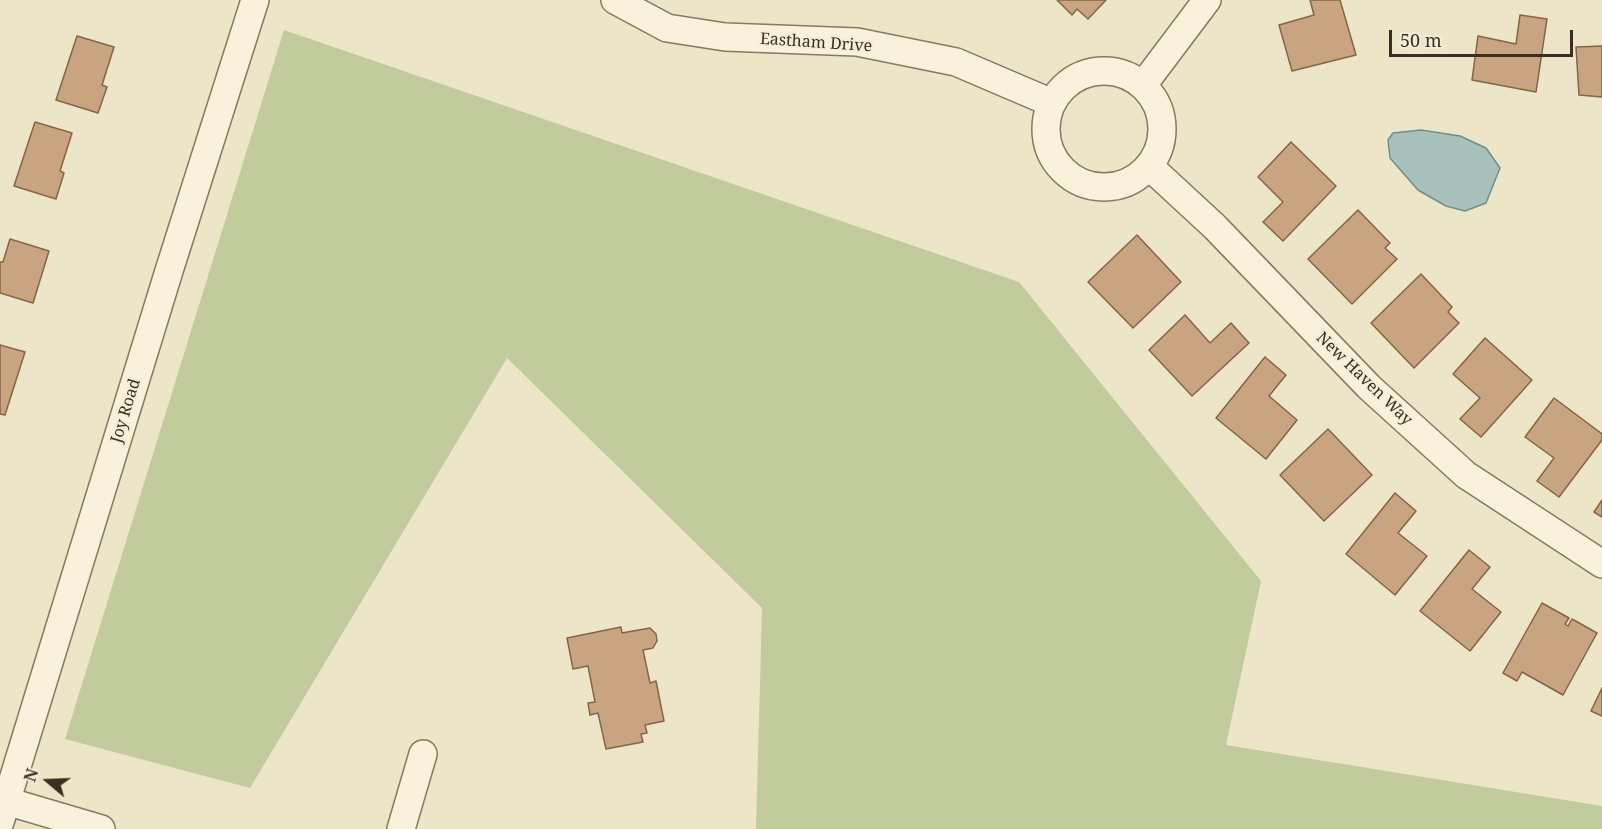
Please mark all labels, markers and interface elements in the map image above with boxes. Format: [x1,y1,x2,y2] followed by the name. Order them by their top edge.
[1392,18,1576,56] scale bar
[1400,28,1442,52] text: 50 m
[759,30,873,56] street label: Eastham Drive
[1312,328,1416,430] street label: New Haven Way
[107,376,145,446] street label: Joy Road
[18,751,78,811] north arrow
[19,766,43,785] text: N

